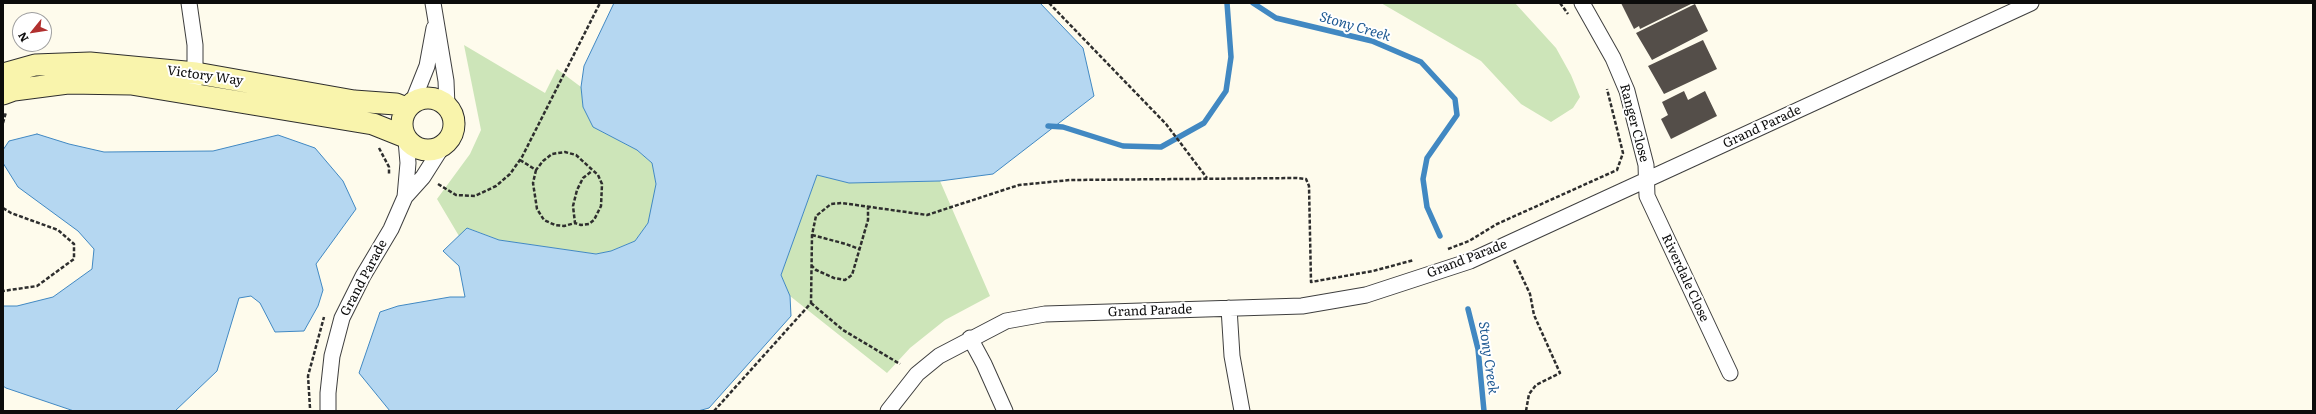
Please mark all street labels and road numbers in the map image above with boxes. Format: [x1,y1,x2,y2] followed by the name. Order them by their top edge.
[166,63,244,89] street label: Victory Way
[1616,82,1652,164] street label: Ranger Close
[1721,102,1803,152] street label: Grand Parade
[1658,232,1712,324] street label: Riverdale Close
[337,237,391,319] street label: Grand Parade
[1425,237,1509,281] street label: Grand Parade
[1108,302,1192,320] street label: Grand Parade

